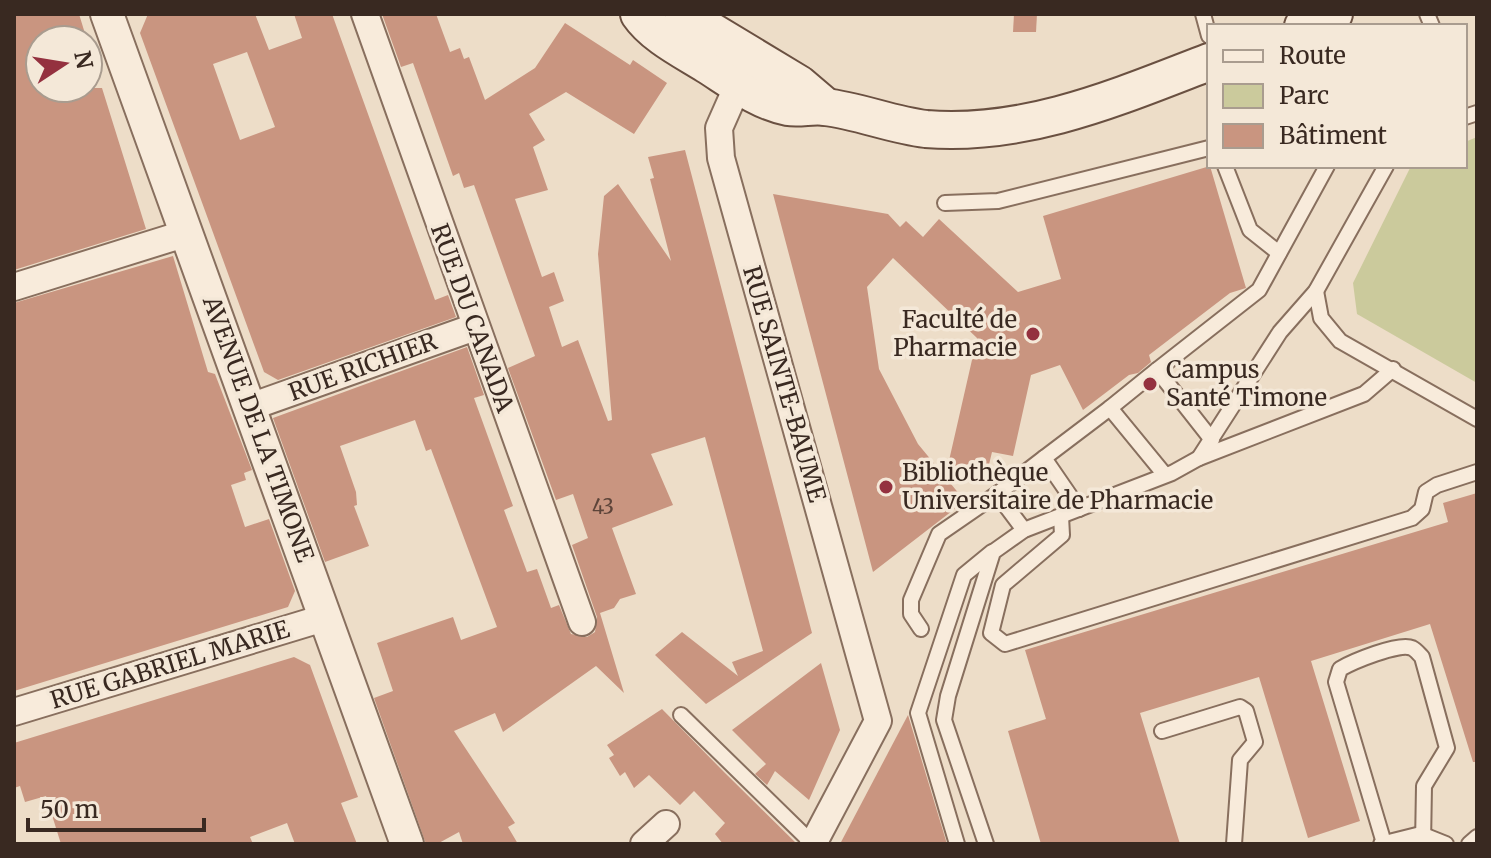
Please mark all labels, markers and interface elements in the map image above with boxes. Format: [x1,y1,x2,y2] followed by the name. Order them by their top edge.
[24,24,104,104] north arrow
[1207,24,1467,168] legend
[1279,40,1346,71] text: Route
[68,48,99,72] text: N
[1279,80,1329,111] text: Parc
[1279,120,1388,151] text: Bâtiment
[424,219,521,417] street label: RUE DU CANADA
[736,262,833,506] street label: RUE SAINTE-BAUME
[196,291,321,567] street label: AVENUE DE LA TIMONE
[893,304,1017,363] place label: Faculté de Pharmacie
[284,325,441,408] street label: RUE RICHIER
[1024,325,1042,343] marker: Faculté de Pharmacie
[1166,354,1327,413] place label: Campus Santé Timone
[1141,375,1159,393] marker: Campus Santé Timone
[902,457,1213,516] place label: Bibliothèque Universitaire de Pharmacie
[877,478,895,496] marker: Bibliothèque Universitaire de Pharmacie
[592,494,614,519] house number: 43
[47,613,294,716] street label: RUE GABRIEL MARIE
[28,782,204,832] scale bar
[40,794,99,825] text: 50 m

